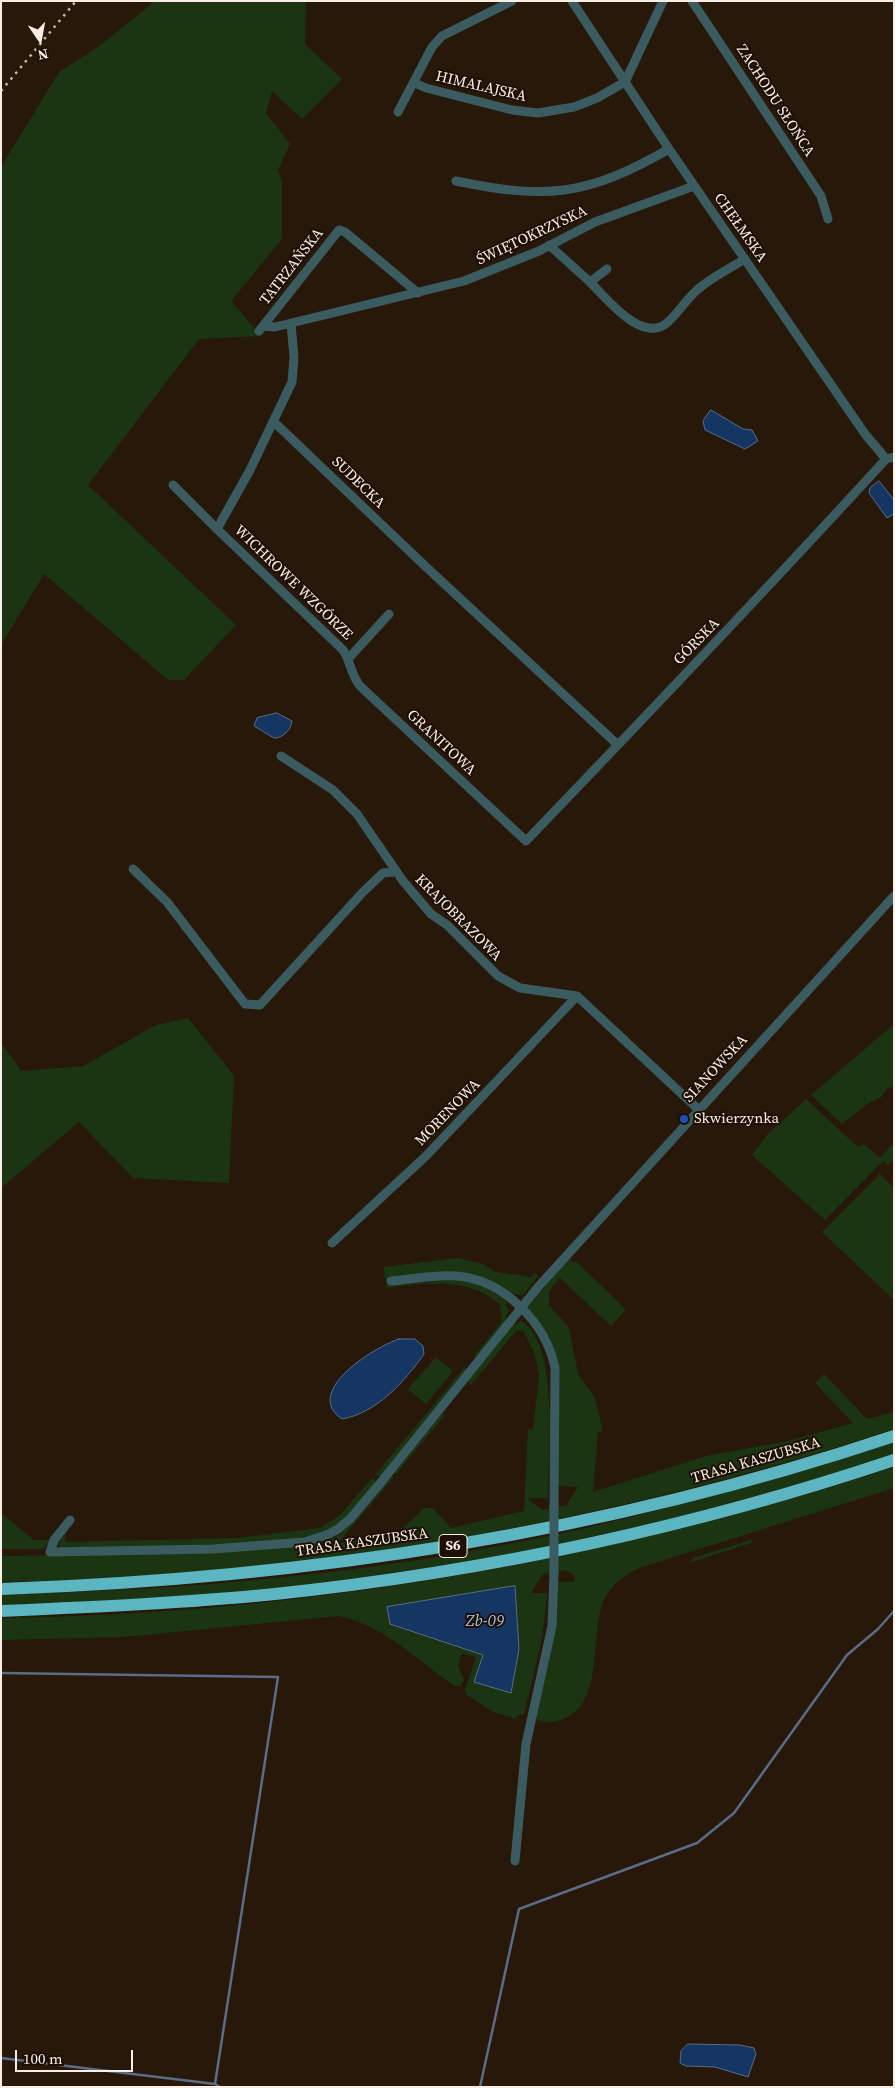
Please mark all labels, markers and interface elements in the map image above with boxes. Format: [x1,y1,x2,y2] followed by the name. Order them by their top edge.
[15,15,65,65] north arrow
[732,42,818,160] street label: ZACHODU SŁOŃCA
[36,44,50,66] text: N
[434,68,528,106] street label: HIMALAJSKA
[710,190,770,266] street label: CHEŁMSKA
[474,202,590,270] street label: ŚWIĘTOKRZYSKA
[256,225,328,309] street label: TATRZAŃSKA
[328,453,388,513] street label: SUDECKA
[230,522,356,644] street label: WICHROWE WZGÓRZE
[670,615,724,669] street label: GÓRSKA
[403,706,479,780] street label: GRANITOWA
[411,871,505,965] street label: KRAJOBRAZOWA
[680,1032,752,1106] street label: SIANOWSKA
[412,1076,484,1150] street label: MORENOWA
[694,1110,779,1128] place label: Skwierzynka
[678,1113,690,1125] marker: Skwierzynka
[689,1434,823,1488] street label: TRASA KASZUBSKA
[295,1525,429,1561] street label: TRASA KASZUBSKA
[439,1534,467,1558] road number: S6
[466,1612,504,1632] water label: Zb-09
[18,2040,135,2072] scale bar
[23,2048,63,2069] text: 100 m

